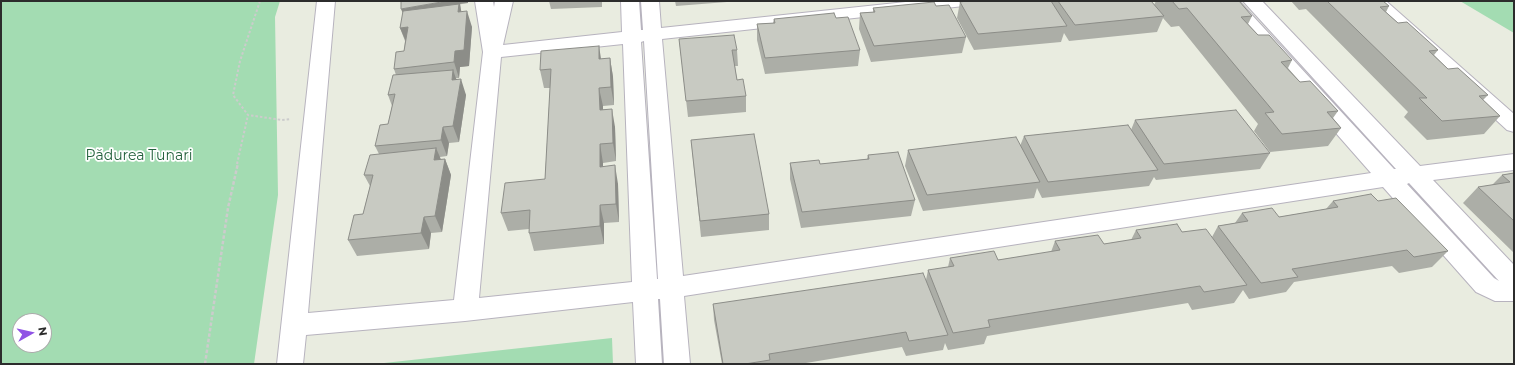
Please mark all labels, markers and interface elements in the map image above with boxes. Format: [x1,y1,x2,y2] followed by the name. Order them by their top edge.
[86,148,192,164] park label: Pădurea Tunari
[12,313,52,353] north arrow
[35,326,50,337] text: N

